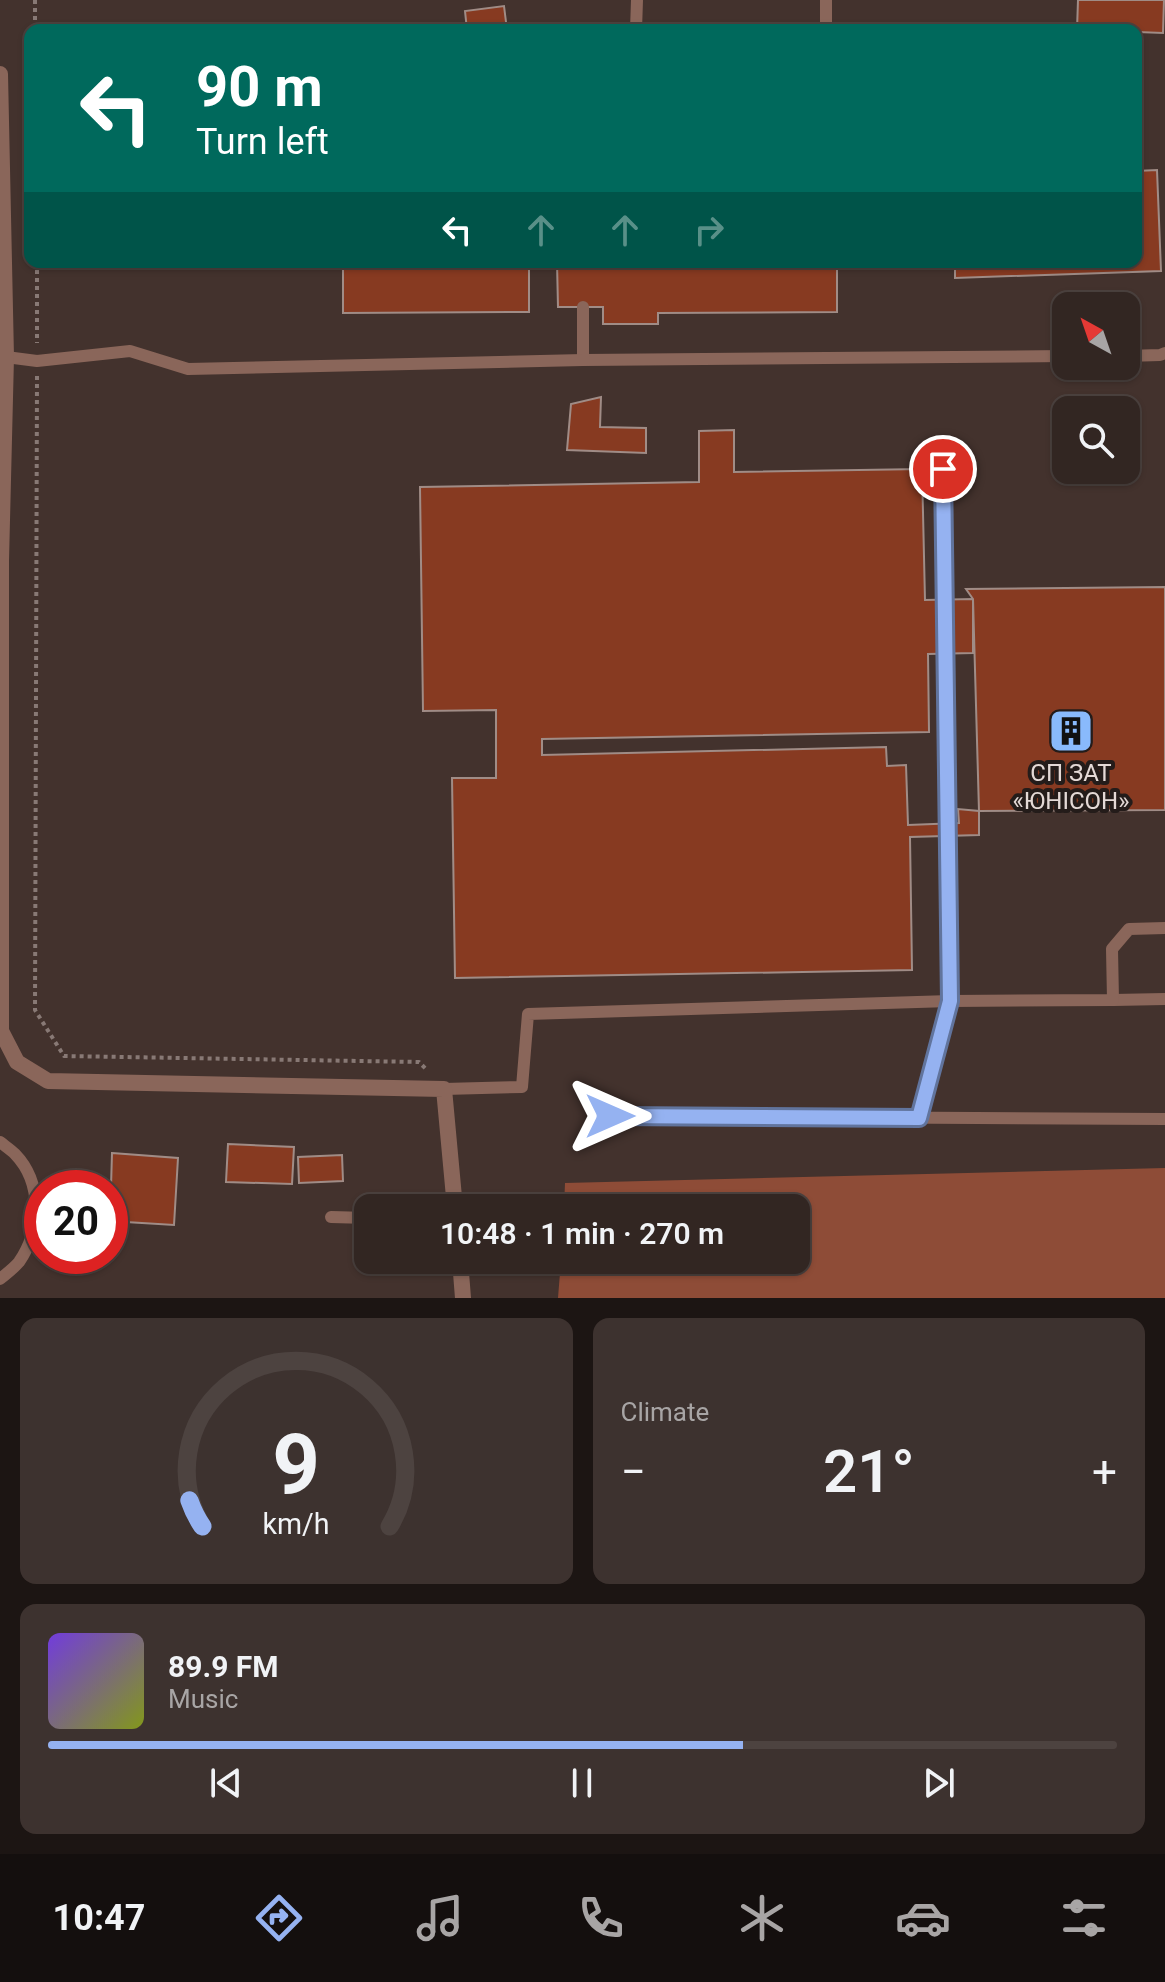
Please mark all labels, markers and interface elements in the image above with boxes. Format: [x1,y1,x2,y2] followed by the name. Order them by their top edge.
[196,54,323,120] text: 90 m
[64,56,168,160] icon: left
[196,121,329,163] text: Turn left
[435,208,479,252] icon: left
[519,208,563,252] icon: ahead
[603,208,647,252] icon: ahead
[687,208,731,252] icon: right
[1052,292,1140,380] north arrow
[1052,292,1140,484] map controls
[1052,396,1140,484] button: search
[909,435,977,503] pin
[921,447,965,491] icon: arrive
[1047,707,1095,755] building icon: СП ЗАТ «ЮНІСОН»
[1013,759,1129,815] place label: СП ЗАТ «ЮНІСОН»
[568,1074,652,1158] position arrow
[24,1170,128,1274] speed limit sign: 20
[440,1216,724,1251] text: 10:48 · 1 min · 270 m
[621,1397,709,1427] text: Climate
[272,1416,320,1513] text: 9
[823,1436,915,1507] text: 21°
[621,1446,646,1498] text: −
[1092,1446,1117,1498] text: +
[263,1507,330,1541] text: km/h
[168,1649,279,1684] text: 89.9 FM
[168,1684,238,1714] text: Music
[204,1761,248,1805] icon: previous
[560,1761,604,1805] icon: pause
[917,1761,961,1805] icon: next
[251,1890,307,1946] icon: directions
[412,1890,468,1946] icon: music
[573,1890,629,1946] icon: phone
[734,1890,790,1946] icon: climate
[895,1890,951,1946] icon: car
[1056,1890,1112,1946] icon: filters
[53,1897,145,1939] text: 10:47

